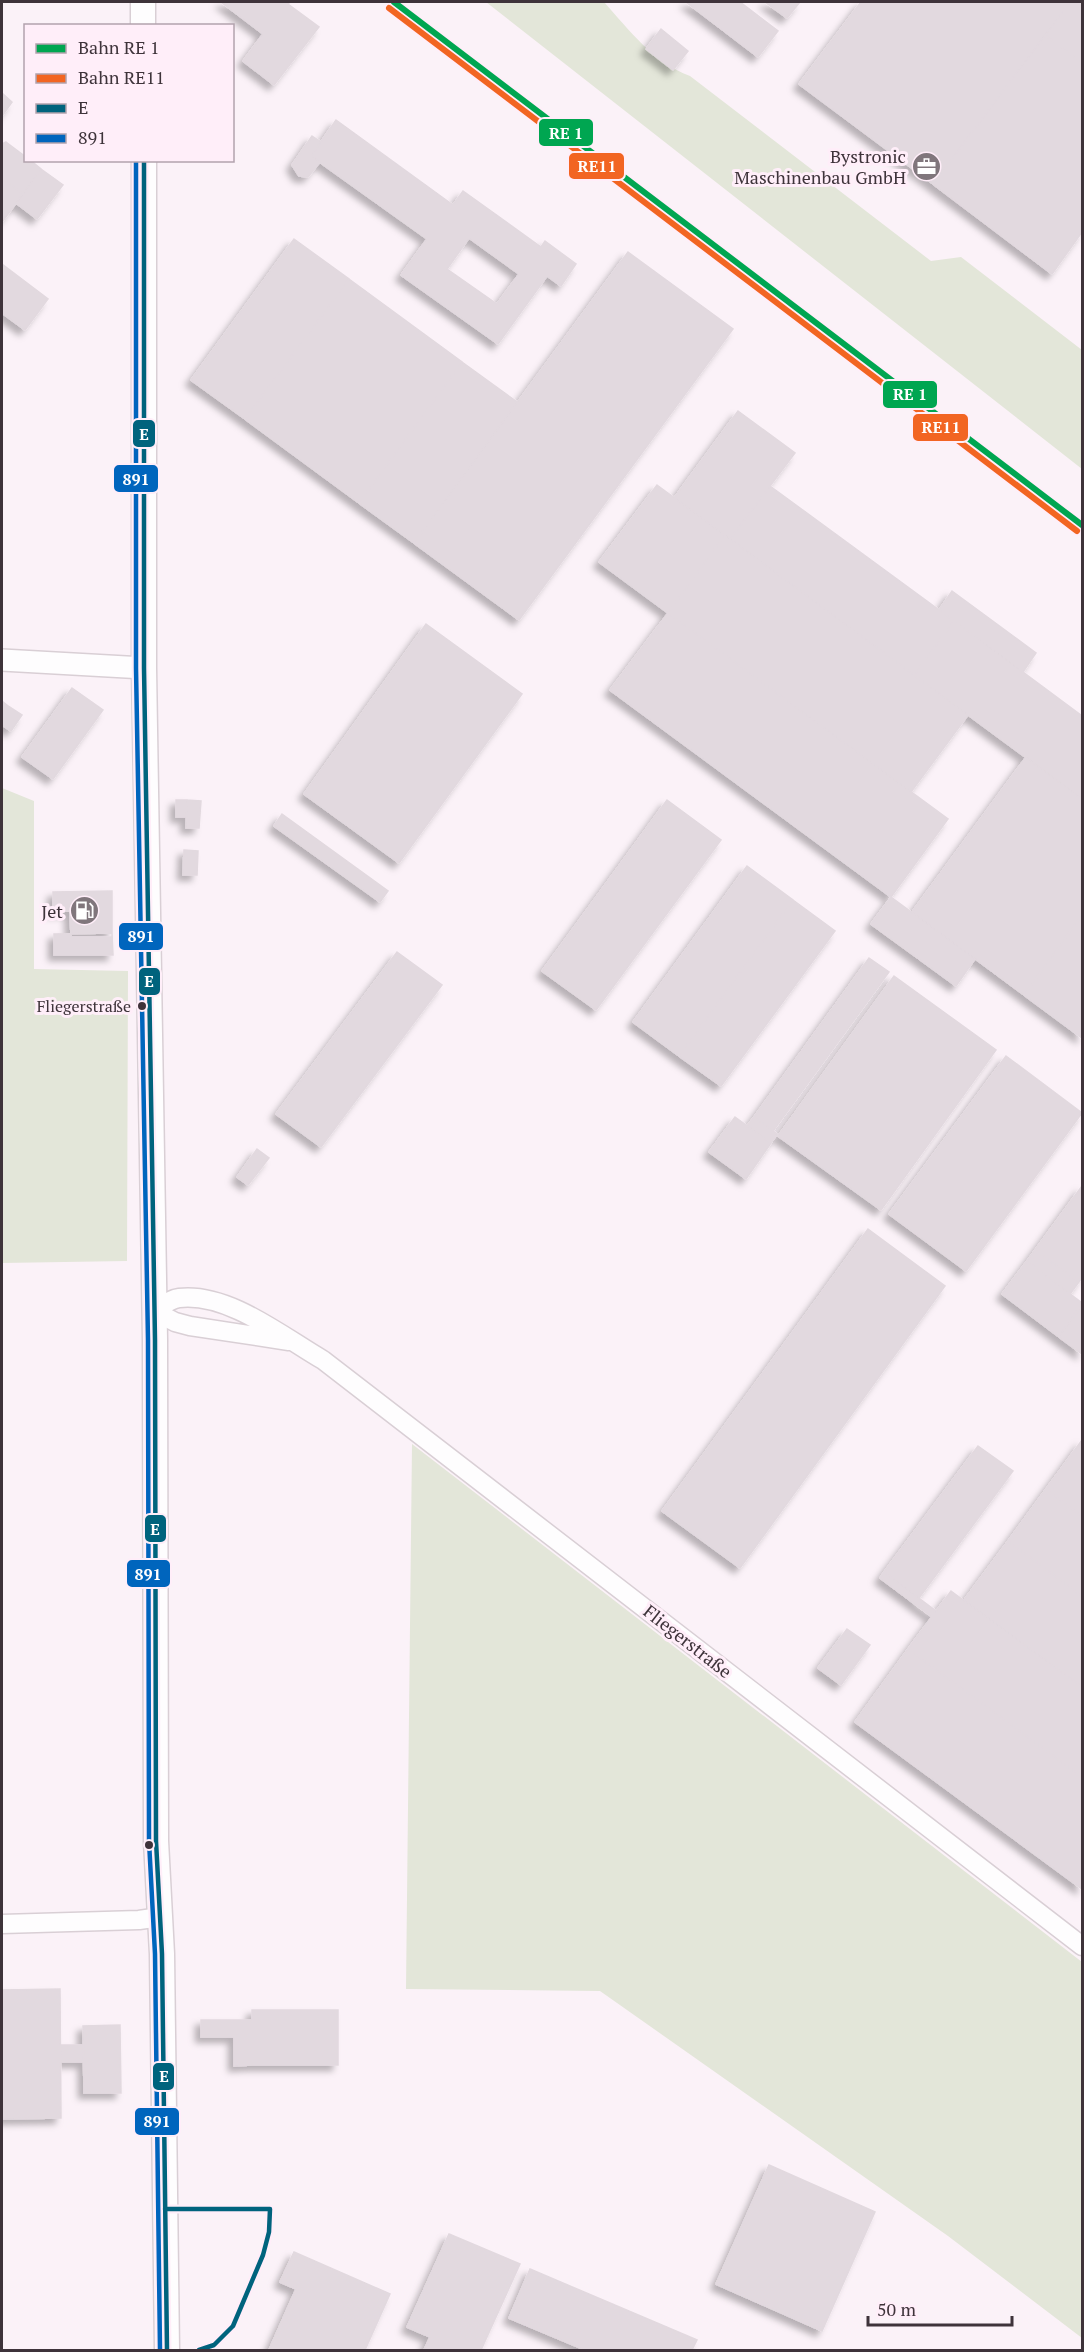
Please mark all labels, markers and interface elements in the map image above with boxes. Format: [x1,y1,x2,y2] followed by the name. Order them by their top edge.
[24,24,234,162] legend
[78,35,160,59] text: Bahn RE 1
[78,65,165,89] text: Bahn RE11
[78,95,88,119] text: E
[538,118,594,147] line badge: RE 1
[549,122,583,144] text: RE 1
[78,125,107,149] text: 891
[734,144,906,189] place label: Bystronic Maschinenbau GmbH
[911,150,943,182] office icon: Bystronic Maschinenbau GmbH
[568,152,625,180] line badge: RE11
[578,155,616,177] text: RE11
[882,380,938,409] line badge: RE 1
[893,383,927,405] text: RE 1
[912,413,969,442] line badge: RE11
[922,416,960,438] text: RE11
[132,419,156,448] line badge: E
[139,423,149,445] text: E
[113,464,159,493] line badge: 891
[122,468,150,490] text: 891
[68,895,100,927] fuel station icon: Jet
[41,899,63,923] place label: Jet
[118,922,164,951] line badge: 891
[127,925,155,947] text: 891
[138,967,161,996] line badge: E
[144,970,154,992] text: E
[37,995,131,1017] place label: Fliegerstraße
[136,1000,148,1012] marker: Fliegerstraße
[144,1514,167,1543] line badge: E
[150,1518,160,1540] text: E
[126,1559,171,1588] line badge: 891
[134,1563,162,1585] text: 891
[639,1599,737,1683] street label: Fliegerstraße
[143,1839,155,1851] unlabelled marker
[152,2062,175,2091] line badge: E
[159,2065,169,2087] text: E
[134,2107,180,2136] line badge: 891
[143,2110,171,2132] text: 891
[868,2289,1012,2327] scale bar
[877,2297,917,2321] text: 50 m

